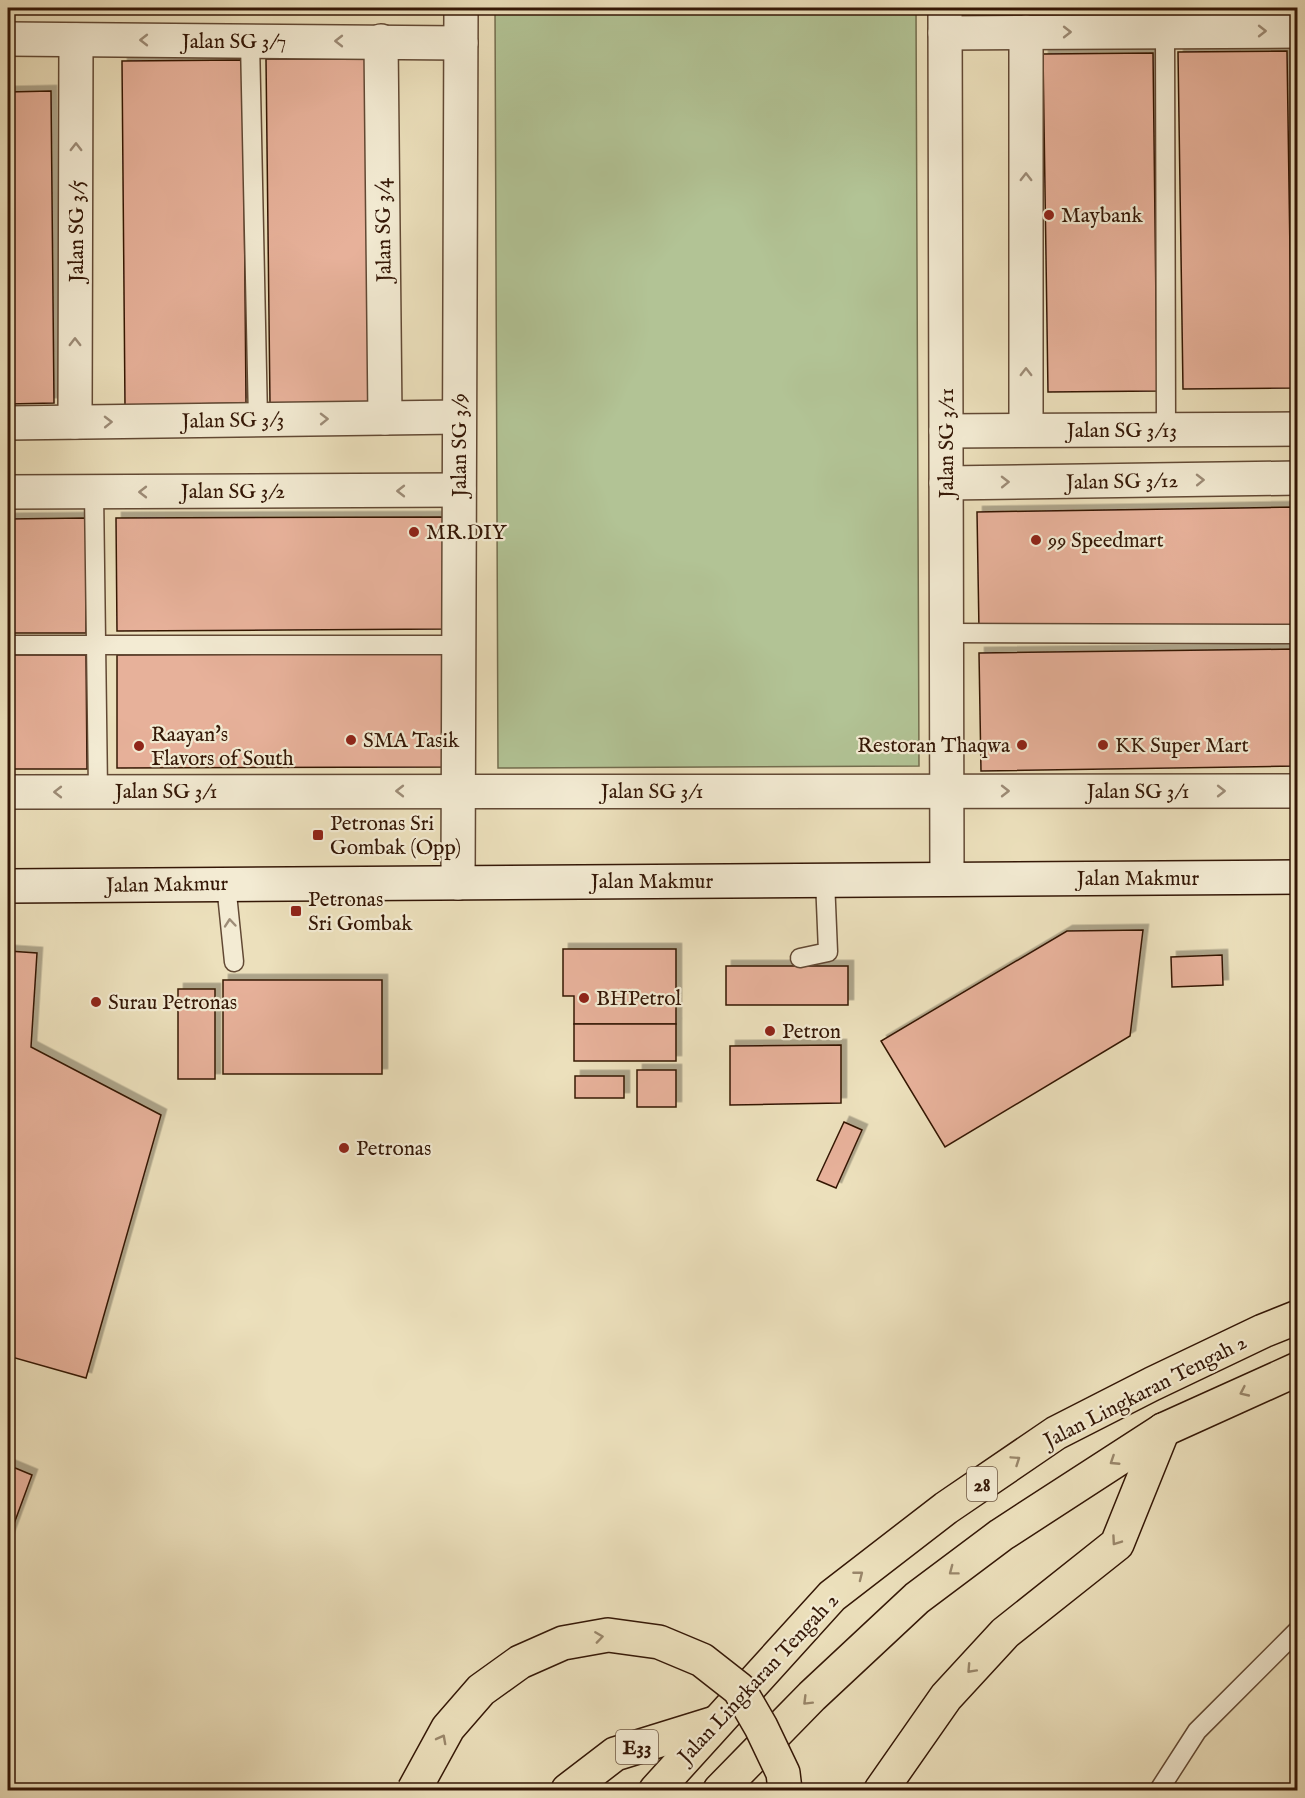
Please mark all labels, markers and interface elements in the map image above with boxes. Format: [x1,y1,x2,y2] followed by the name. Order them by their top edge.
[1257,25,1266,37] one-way arrow
[1062,26,1071,38] one-way arrow
[180,29,286,56] street label: Jalan SG 3/7
[140,34,149,46] one-way arrow
[335,35,344,47] one-way arrow
[70,143,82,152] one-way arrow
[1020,172,1032,181] one-way arrow
[370,177,399,284] street label: Jalan SG 3/4
[64,179,91,284] street label: Jalan SG 3/5
[1061,203,1143,230] place label: Maybank
[1042,208,1056,222] marker: Maybank
[69,338,81,347] one-way arrow
[1020,367,1032,376] one-way arrow
[934,388,961,500] street label: Jalan SG 3/11
[447,393,474,499] street label: Jalan SG 3/9
[180,407,285,436] street label: Jalan SG 3/3
[319,413,328,425] one-way arrow
[103,415,112,428] one-way arrow
[1065,418,1177,445] street label: Jalan SG 3/13
[1064,468,1179,497] street label: Jalan SG 3/12
[1195,474,1204,486] one-way arrow
[1000,476,1009,488] one-way arrow
[179,479,285,506] street label: Jalan SG 3/2
[396,485,405,497] one-way arrow
[138,486,147,498] one-way arrow
[426,520,508,547] place label: MR.DIY
[407,525,421,539] marker: MR.DIY
[1047,528,1164,555] place label: 99 Speedmart
[1029,533,1043,547] marker: 99 Speedmart
[151,722,294,773] place label: Raayan's Flavors of South
[363,728,460,755] place label: SMA Tasik
[344,733,358,747] marker: SMA Tasik
[857,733,1011,760] place label: Restoran Thaqwa
[1115,733,1249,760] place label: KK Super Mart
[1015,738,1029,752] marker: Restoran Thaqwa
[1096,738,1110,752] marker: KK Super Mart
[132,739,146,753] marker: Raayan's Flavors of South
[113,779,217,806] street label: Jalan SG 3/1
[599,779,703,806] street label: Jalan SG 3/1
[1085,779,1189,806] street label: Jalan SG 3/1
[53,785,62,798] one-way arrow
[395,785,404,797] one-way arrow
[1001,785,1010,797] one-way arrow
[1217,785,1226,797] one-way arrow
[330,811,461,862] place label: Petronas Sri Gombak (Opp)
[311,828,325,842] marker: Petronas Sri Gombak (Opp)
[1075,866,1199,893] street label: Jalan Makmur
[589,869,713,896] street label: Jalan Makmur
[104,871,229,900] street label: Jalan Makmur
[308,887,413,938] place label: Petronas Sri Gombak
[289,904,303,918] marker: Petronas Sri Gombak
[224,918,237,927] one-way arrow
[596,986,681,1013] place label: BHPetrol
[108,990,237,1017] place label: Surau Petronas
[577,991,591,1005] marker: BHPetrol
[89,995,103,1009] marker: Surau Petronas
[782,1019,841,1046] place label: Petron
[763,1024,777,1038] marker: Petron
[356,1136,431,1163] place label: Petronas
[337,1141,351,1155] marker: Petronas
[1038,1329,1252,1456] street label: Jalan Lingkaran Tengah 2
[1239,1385,1250,1397] one-way arrow
[1110,1454,1120,1466] one-way arrow
[1010,1456,1021,1467] one-way arrow
[967,1467,997,1501] road number: 28
[1112,1534,1123,1545] one-way arrow
[949,1564,960,1575] one-way arrow
[852,1572,863,1583] one-way arrow
[671,1588,845,1772] street label: Jalan Lingkaran Tengah 2
[595,1631,604,1643] one-way arrow
[967,1663,978,1673] one-way arrow
[804,1693,815,1704] one-way arrow
[616,1730,658,1764] road number: E33
[435,1735,446,1745] one-way arrow

